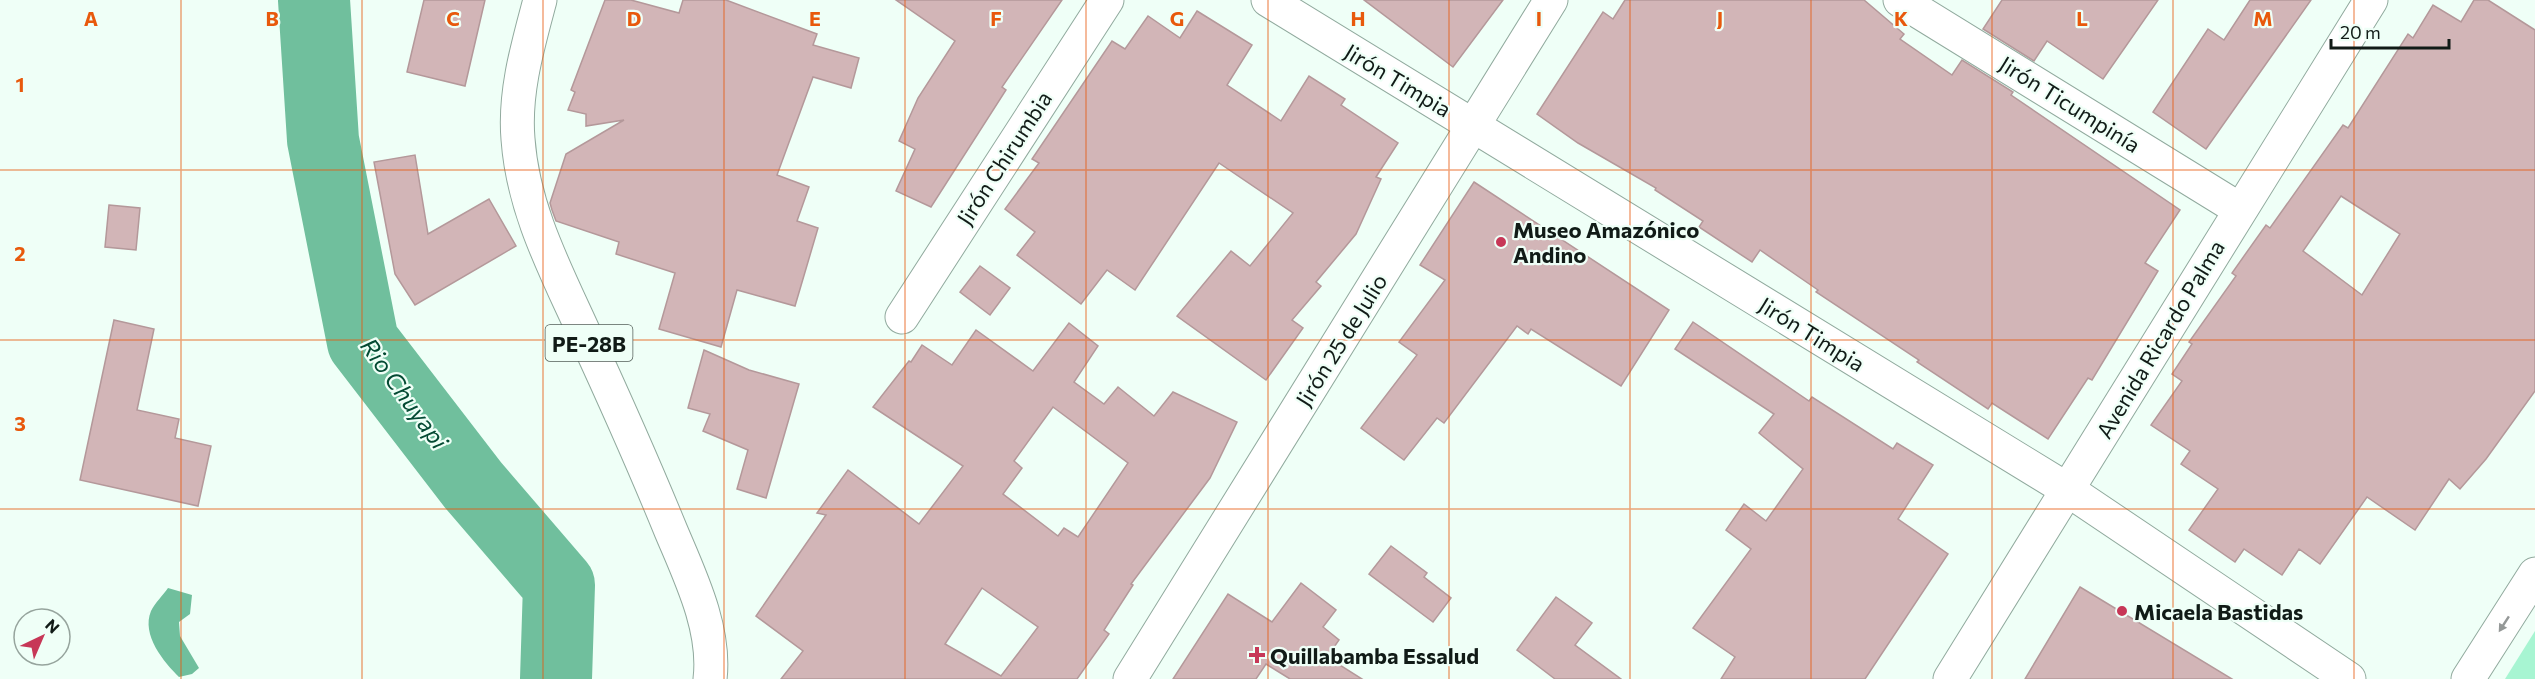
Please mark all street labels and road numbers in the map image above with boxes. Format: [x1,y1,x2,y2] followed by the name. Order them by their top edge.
[1340,38,1456,122] street label: Jirón Timpia
[1995,50,2145,158] street label: Jirón Ticumpinía
[951,86,1057,230] street label: Jirón Chirumbia
[2090,235,2230,443] street label: Avenida Ricardo Palma
[1290,269,1392,411] street label: Jirón 25 de Julio
[1754,291,1870,377] street label: Jirón Timpia
[546,325,632,361] road number: PE-28B

